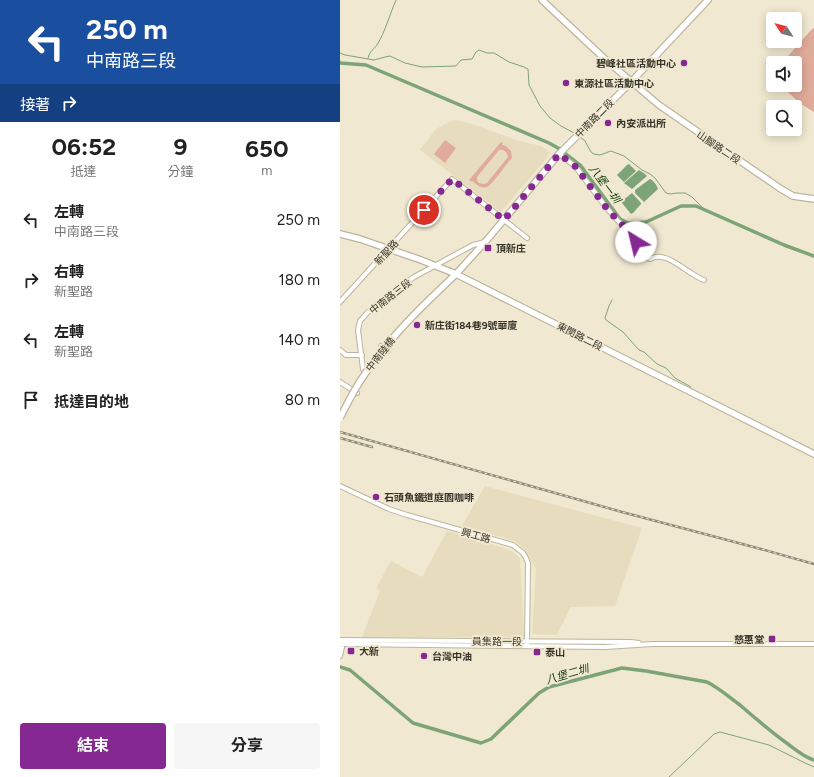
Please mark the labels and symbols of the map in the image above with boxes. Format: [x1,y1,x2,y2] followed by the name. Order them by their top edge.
[766,12,802,48] north arrow
[596,57,676,70] place label: 碧峰社區活動中心
[679,58,689,68] marker: 碧峰社區活動中心
[574,77,654,90] place label: 東源社區活動中心
[561,78,571,88] marker: 東源社區活動中心
[572,96,617,141] street label: 中南路二段
[616,117,666,130] place label: 內安派出所
[603,118,613,128] marker: 內安派出所
[694,128,743,167] street label: 山腳路二段
[586,163,624,207] water label: 八堡一圳
[407,193,441,227] pin
[615,221,657,263] position arrow
[371,237,401,268] street label: 新聖路
[496,242,526,255] place label: 頂新庄
[483,243,493,253] marker: 頂新庄
[367,276,414,317] street label: 中南路三段
[425,319,517,332] place label: 新庄街184巷9號華廈
[555,319,605,354] street label: 東閔路二段
[412,320,422,330] marker: 新庄街184巷9號華廈
[363,335,398,374] street label: 中南陸橋
[384,491,474,504] place label: 石頭魚鐵道庭園咖啡
[371,492,381,502] marker: 石頭魚鐵道庭園咖啡
[460,525,492,546] street label: 興工路
[734,633,764,646] place label: 慈惠堂
[767,634,777,644] marker: 慈惠堂
[472,635,522,648] street label: 員集路一段
[359,645,379,658] place label: 大新
[346,646,356,656] marker: 大新
[545,646,565,659] place label: 泰山
[532,647,542,657] marker: 泰山
[432,650,472,663] place label: 台灣中油
[419,651,429,661] marker: 台灣中油
[544,662,592,687] water label: 八堡二圳

